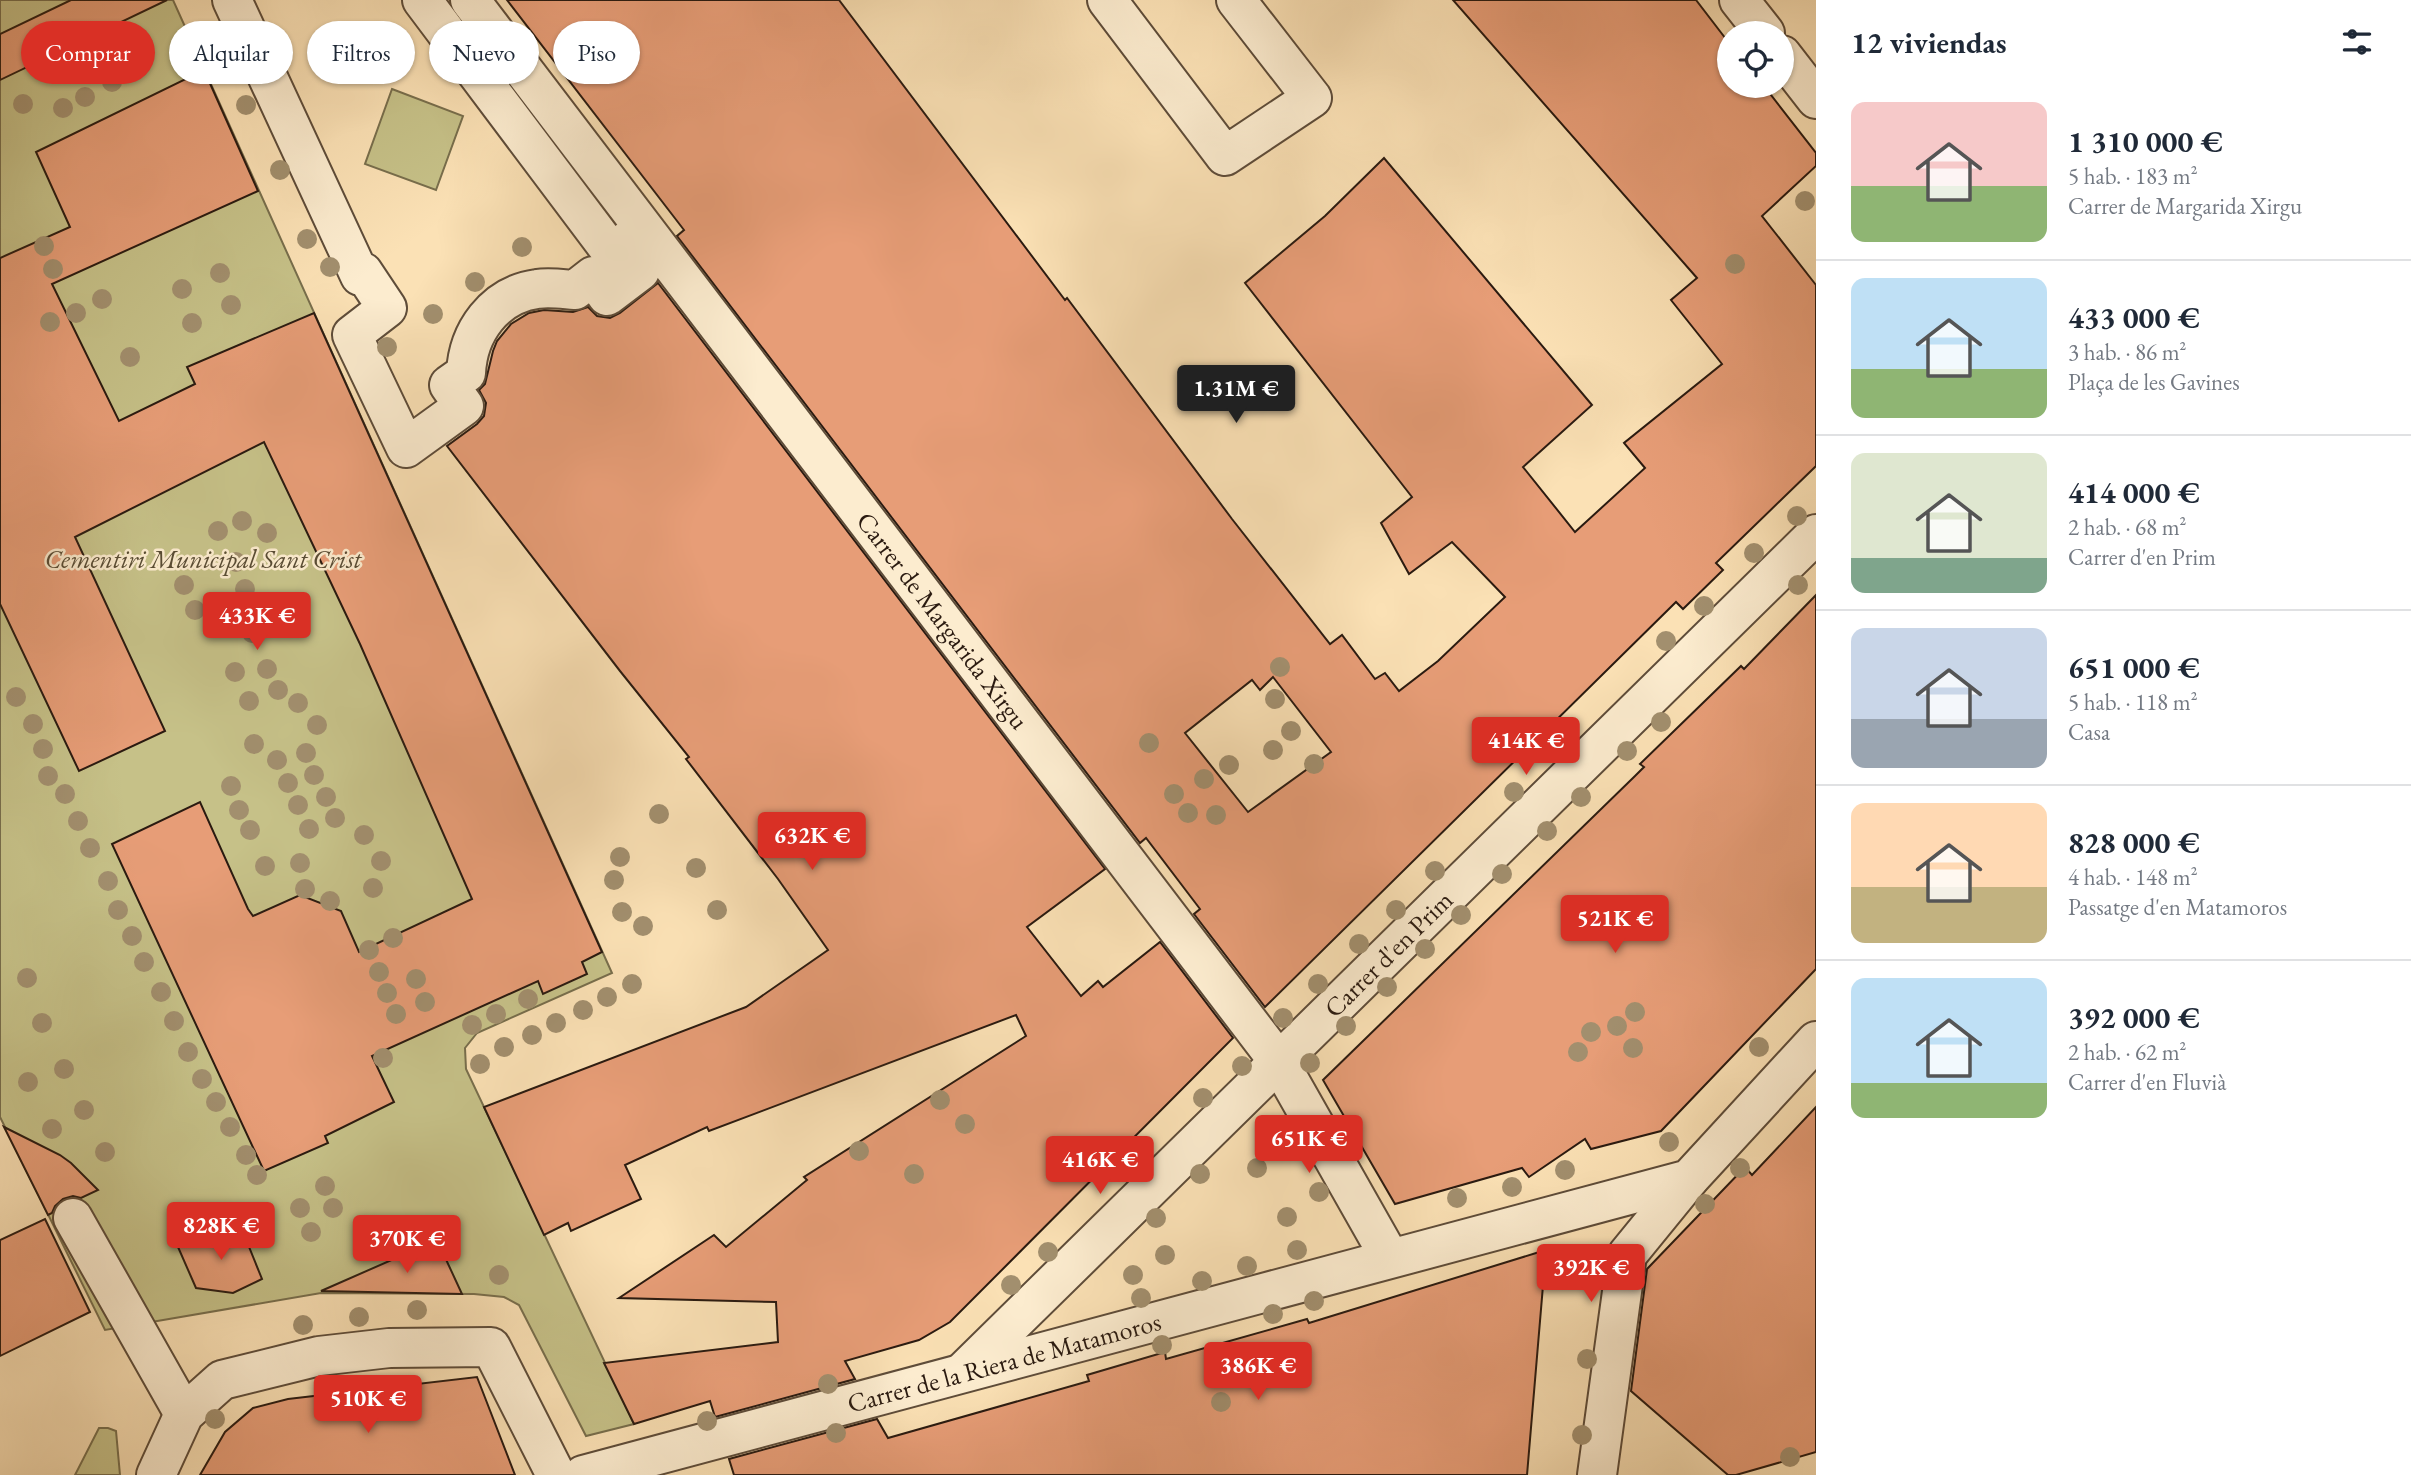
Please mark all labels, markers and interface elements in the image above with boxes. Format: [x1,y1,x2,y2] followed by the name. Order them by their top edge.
[21,21,155,84] chip: Comprar
[169,21,293,84] chip: Alquilar
[307,21,415,84] chip: Filtros
[429,21,539,84] chip: Nuevo
[553,21,640,84] chip: Piso
[1717,21,1794,98] map controls
[1717,21,1794,98] button: locate
[1851,23,2007,62] text: 12 viviendas
[2338,23,2376,61] icon: filters
[2068,122,2223,161] text: 1 310 000 €
[1907,130,1991,214] icon: home
[2068,161,2198,191] text: 5 hab. · 183 m²
[2068,191,2302,221] text: Carrer de Margarida Xirgu
[2068,298,2200,337] text: 433 000 €
[1907,306,1991,390] icon: home
[2068,337,2187,367] text: 3 hab. · 86 m²
[1171,366,1301,425] pin: 1.31M €
[2068,367,2240,397] text: Plaça de les Gavines
[1193,373,1279,403] text: 1.31M €
[2068,473,2200,512] text: 414 000 €
[1907,481,1991,565] icon: home
[849,505,1037,736] street label: Carrer de Margarida Xirgu
[2068,512,2187,542] text: 2 hab. · 68 m²
[45,542,363,576] park label: Cementiri Municipal Sant Crist
[2068,542,2216,572] text: Carrer d'en Prim
[200,592,314,652] pin: 433K €
[219,600,295,630] text: 433K €
[2068,648,2200,687] text: 651 000 €
[1907,656,1991,740] icon: home
[2068,687,2198,717] text: 5 hab. · 118 m²
[2068,717,2110,747] text: Casa
[1469,718,1583,777] pin: 414K €
[1488,725,1564,755] text: 414K €
[755,812,869,872] pin: 632K €
[774,820,850,850] text: 632K €
[2068,823,2200,862] text: 828 000 €
[1907,831,1991,915] icon: home
[2068,862,2198,892] text: 4 hab. · 148 m²
[1317,883,1460,1025] street label: Carrer d'en Prim
[2068,892,2287,922] text: Passatge d'en Matamoros
[1558,895,1672,955] pin: 521K €
[1577,903,1653,933] text: 521K €
[2068,998,2200,1037] text: 392 000 €
[1907,1006,1991,1090] icon: home
[2068,1037,2187,1067] text: 2 hab. · 62 m²
[2068,1067,2226,1097] text: Carrer d'en Fluvià
[1252,1116,1366,1175] pin: 651K €
[1271,1123,1347,1153] text: 651K €
[1043,1136,1157,1196] pin: 416K €
[1062,1144,1138,1174] text: 416K €
[164,1202,278,1262] pin: 828K €
[183,1210,259,1240] text: 828K €
[350,1216,464,1275] pin: 370K €
[369,1223,445,1253] text: 370K €
[1534,1244,1648,1304] pin: 392K €
[1553,1252,1629,1282] text: 392K €
[844,1304,1165,1420] street label: Carrer de la Riera de Matamoros
[1201,1342,1315,1402] pin: 386K €
[1220,1350,1296,1380] text: 386K €
[311,1376,425,1435] pin: 510K €
[330,1383,406,1413] text: 510K €

